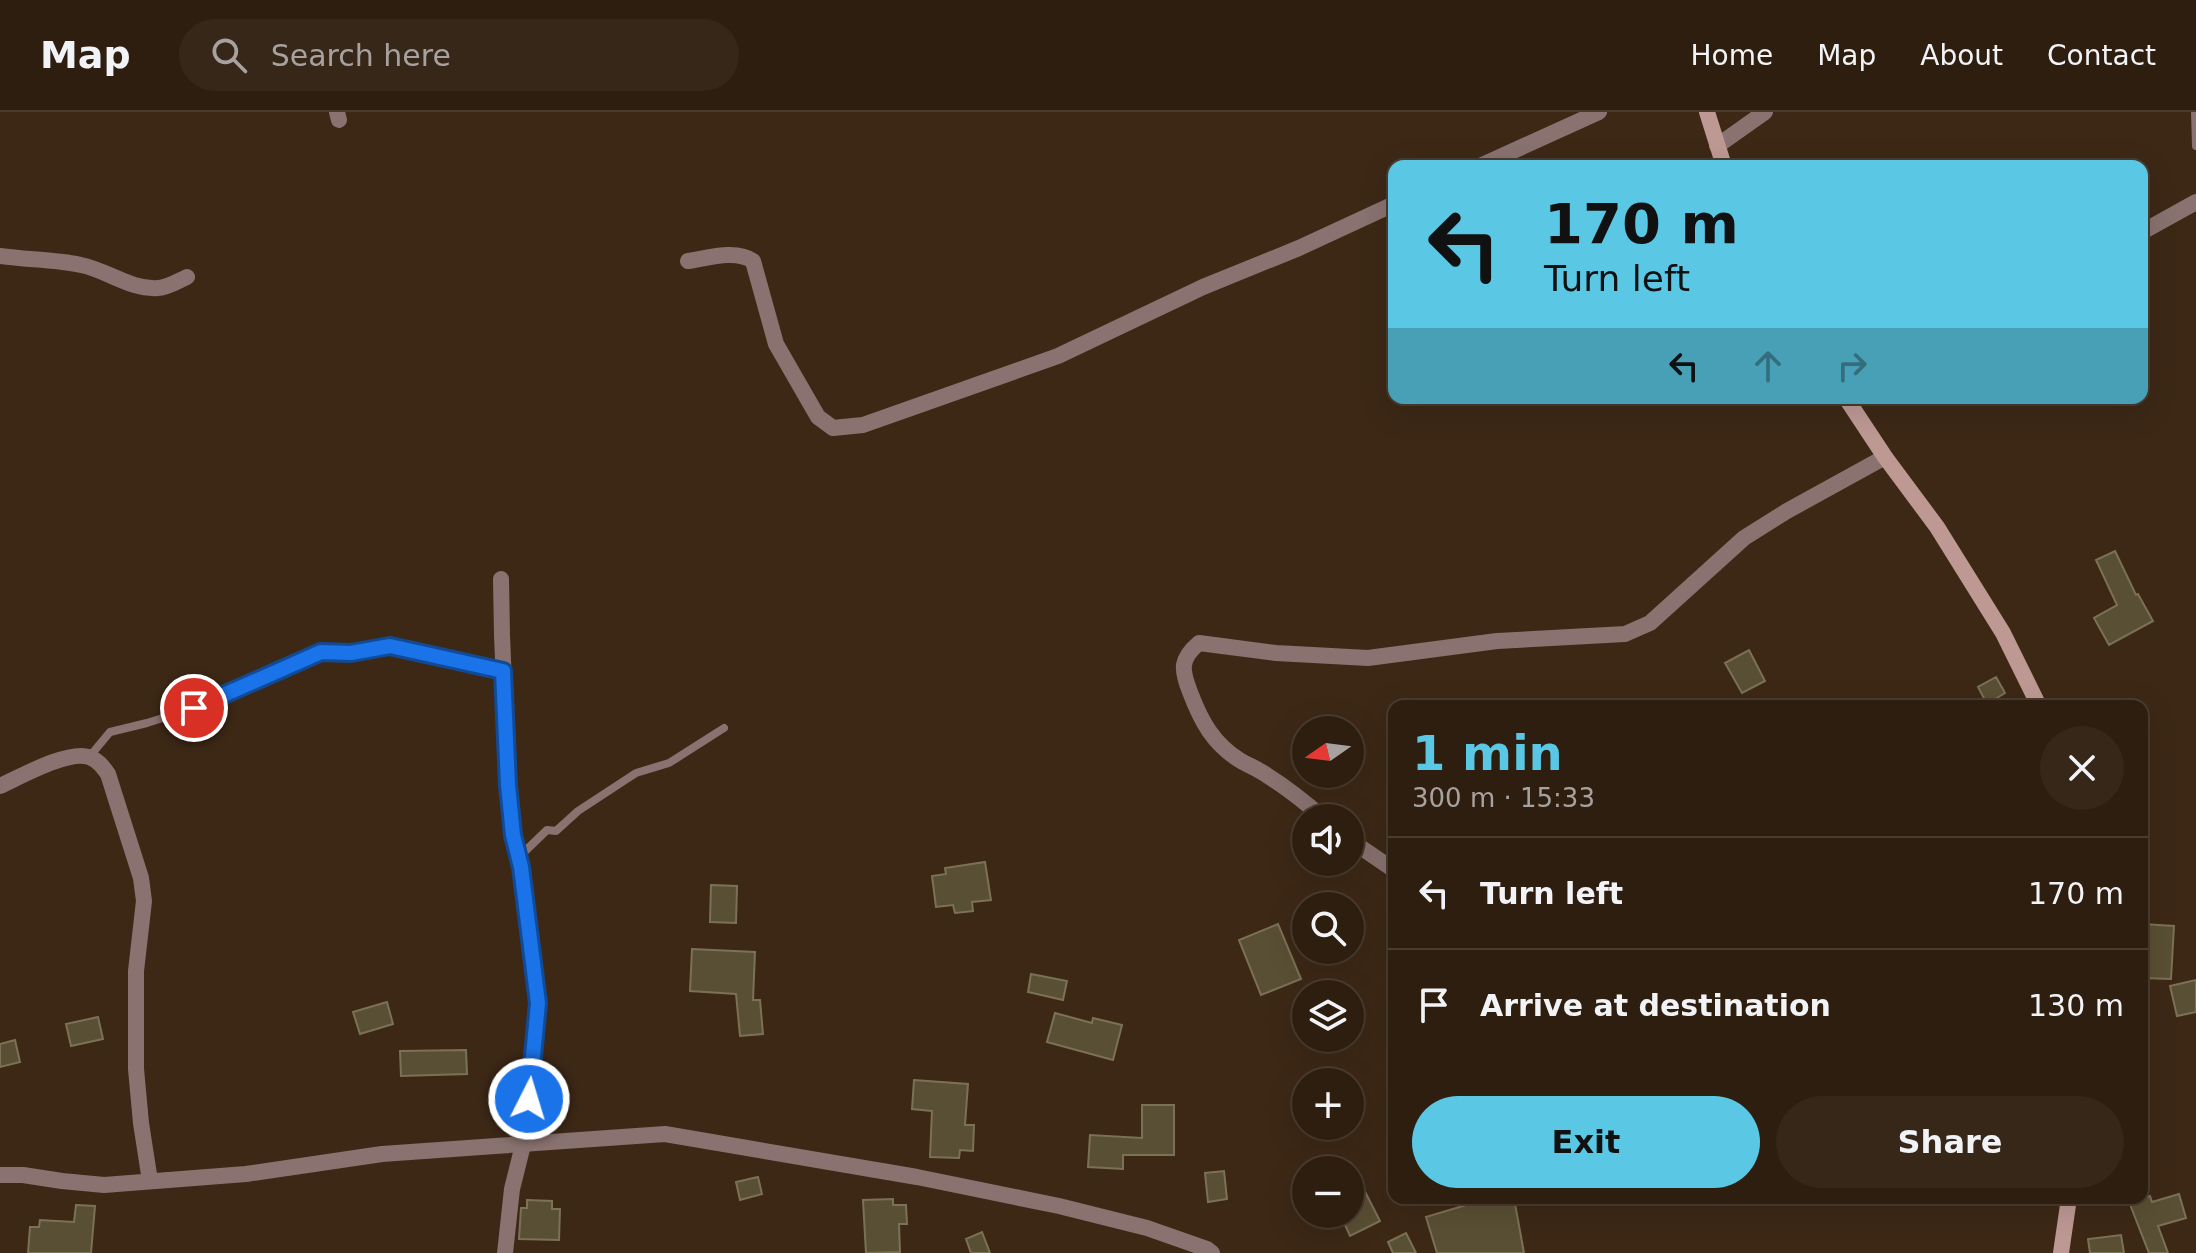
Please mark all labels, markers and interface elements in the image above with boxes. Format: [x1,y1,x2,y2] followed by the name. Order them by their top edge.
[179,19,739,91] search box
[40,33,131,77] text: Map
[207,33,251,77] icon: search
[271,38,451,73] text: Search here
[1690,39,1773,72] text: Home
[1817,39,1876,72] text: Map
[1920,39,2003,72] text: About
[2047,39,2156,72] text: Contact
[1544,191,1739,256] text: 170 m
[1412,192,1516,296] icon: left
[1544,258,1690,299] text: Turn left
[1662,344,1706,388] icon: left
[1746,344,1790,388] icon: ahead
[1830,344,1874,388] icon: right
[160,674,228,742] pin
[172,686,216,730] icon: arrive
[1292,716,1364,788] north arrow
[1292,716,1364,1228] map controls
[1412,725,1563,781] text: 1 min
[2040,726,2124,810] button: close
[1412,783,1595,813] text: 300 m · 15:33
[1292,804,1364,876] button: sound
[1412,871,1456,915] icon: left
[1480,876,1623,911] text: Turn left
[2028,876,2124,911] text: 170 m
[1292,892,1364,964] button: search
[1292,980,1364,1052] button: layers
[1412,983,1456,1027] icon: arrive
[1480,988,1831,1023] text: Arrive at destination
[2028,988,2124,1023] text: 130 m
[487,1057,571,1141] position arrow
[1292,1068,1364,1140] button: +
[1412,1096,1760,1188] button: Exit
[1776,1096,2124,1188] button: Share
[1292,1156,1364,1228] button: −

